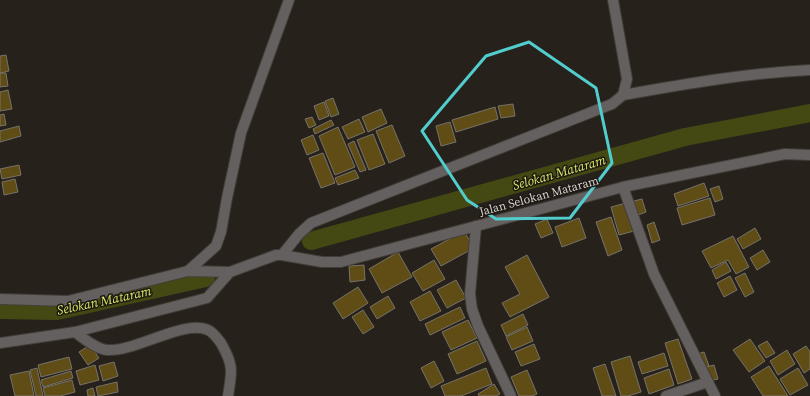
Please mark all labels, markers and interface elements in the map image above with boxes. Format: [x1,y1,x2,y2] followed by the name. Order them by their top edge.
[511,151,608,194] water label: Selokan Mataram
[476,172,601,220] street label: Jalan Selokan Mataram
[55,282,153,319] water label: Selokan Mataram

